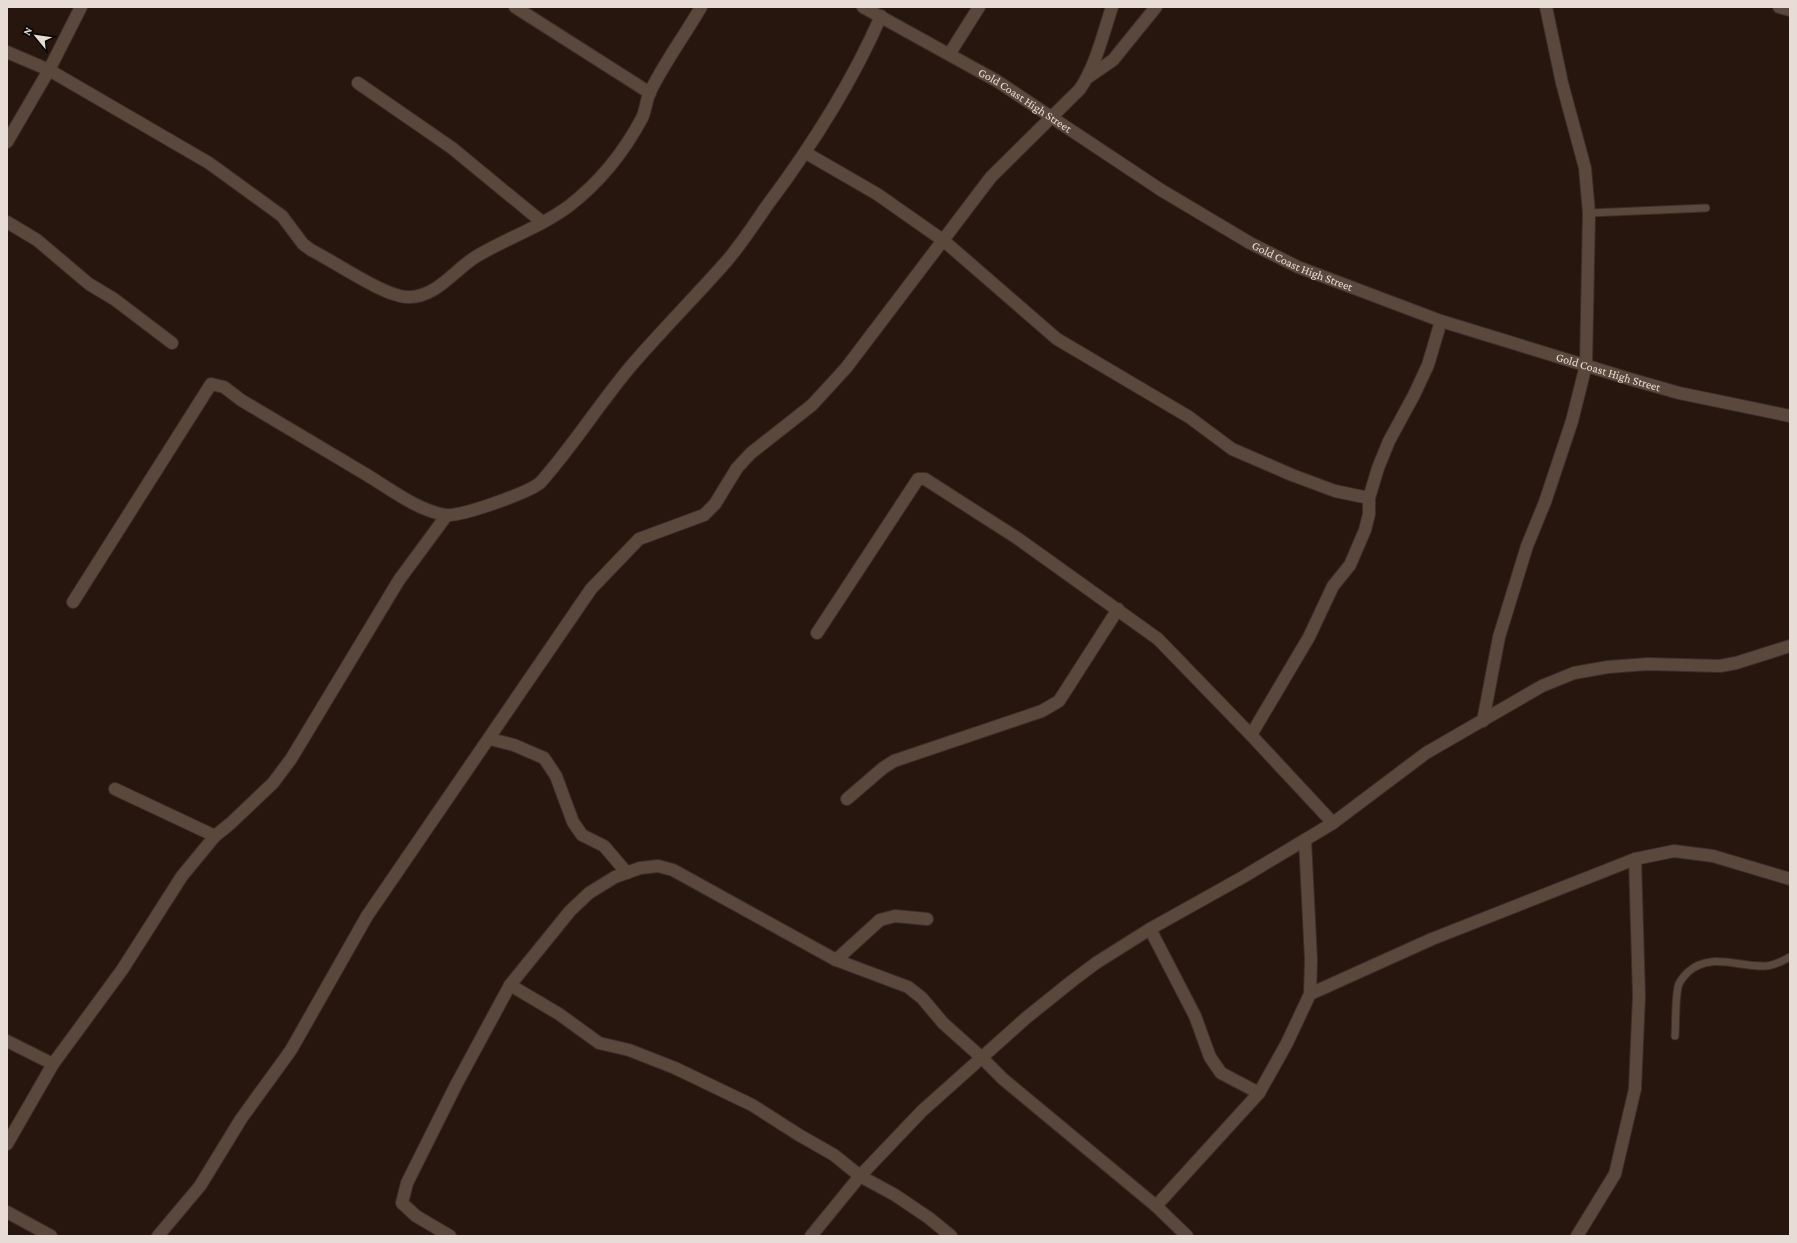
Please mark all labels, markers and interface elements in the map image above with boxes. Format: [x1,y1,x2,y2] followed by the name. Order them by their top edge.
[16,16,56,56] north arrow
[20,25,35,37] text: N
[976,65,1075,136] street label: Gold Coast High Street
[1250,238,1356,294] street label: Gold Coast High Street
[1554,350,1663,395] street label: Gold Coast High Street

